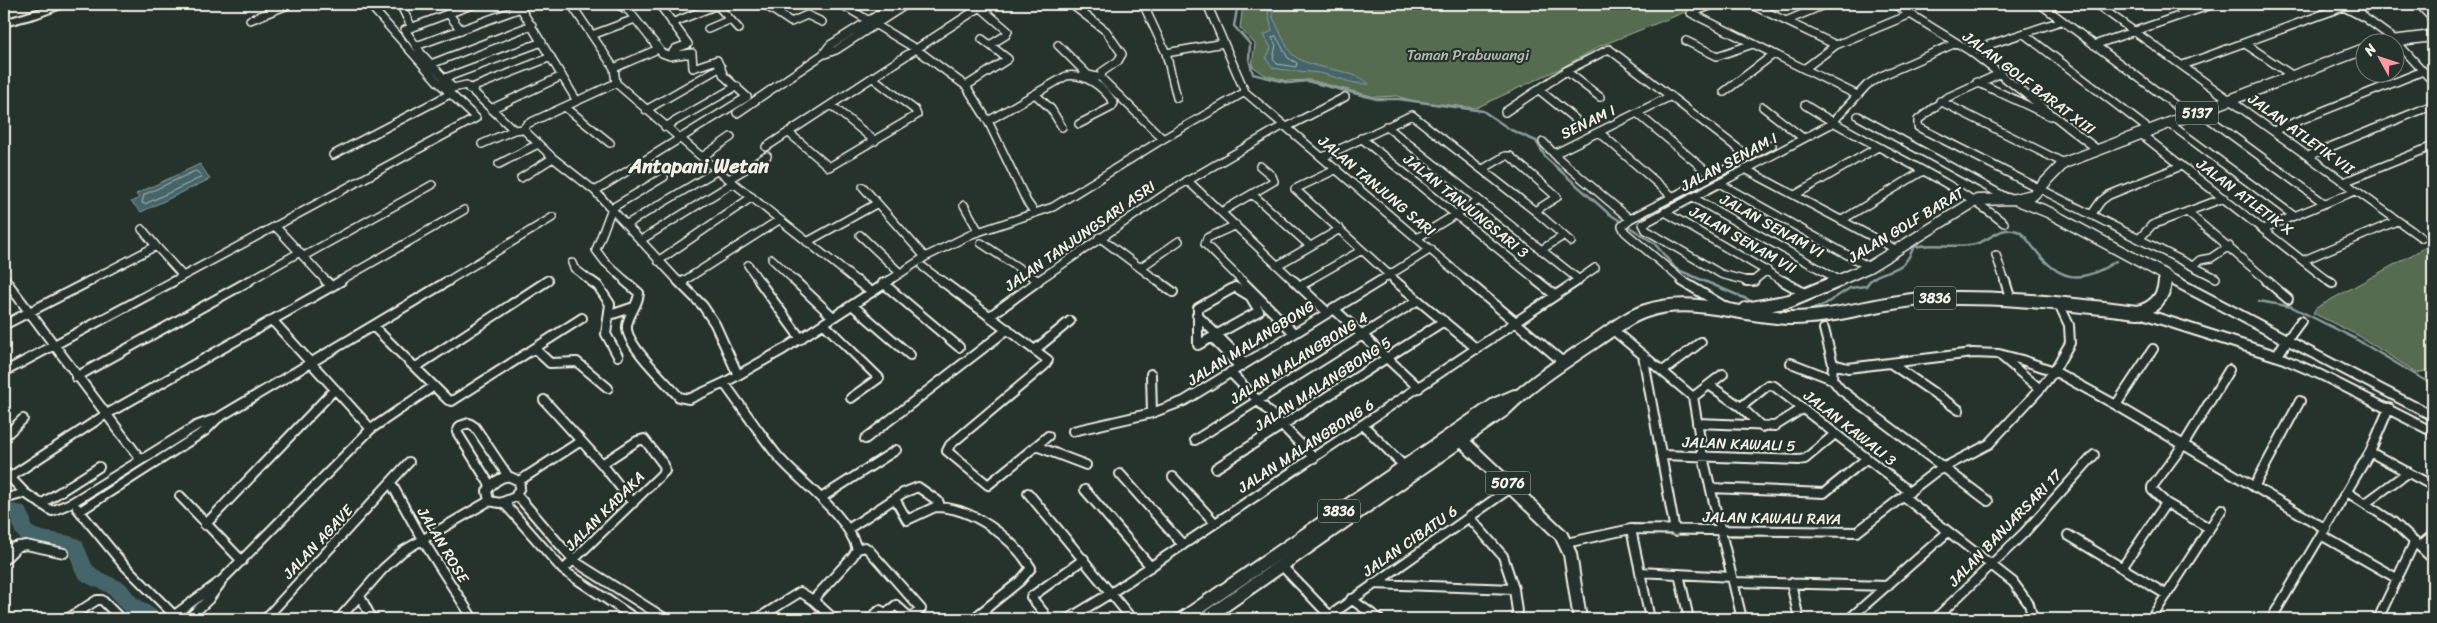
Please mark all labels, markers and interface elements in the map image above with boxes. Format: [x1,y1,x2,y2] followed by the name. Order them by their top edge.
[1956,24,2101,142] street label: JALAN GOLF BARAT XIII
[2354,32,2404,82] north arrow
[2357,38,2383,62] text: N
[1407,42,1530,68] park label: Taman Prabuwangi
[2242,86,2360,182] street label: JALAN ATLETIK VII
[1556,97,1620,147] street label: SENAM I
[2176,102,2218,125] road number: 5137
[1675,125,1783,199] street label: JALAN SENAM I
[1312,128,1442,243] street label: JALAN TANJUNG SARI
[1397,146,1534,265] street label: JALAN TANJUNGSARI 3
[628,149,769,184] district label: Antapani Wetan
[2190,151,2299,242] street label: JALAN ATLETIK X
[998,174,1161,299] street label: JALAN TANJUNGSARI ASRI
[1842,179,1970,271] street label: JALAN GOLF BARAT
[1714,186,1829,266] street label: JALAN SENAM VI
[1684,198,1802,282] street label: JALAN SENAM VII
[1914,286,1956,310] road number: 3836
[1181,293,1320,393] street label: JALAN MALANGBONG
[1224,305,1373,412] street label: JALAN MALANGBONG 4
[1248,330,1397,439] street label: JALAN MALANGBONG 5
[1797,383,1902,473] street label: JALAN KAWALI 3
[1232,392,1379,501] street label: JALAN MALANGBONG 6
[1681,429,1796,459] street label: JALAN KAWALI 5
[1941,462,2069,594] street label: JALAN BANJARSARI 17
[558,465,651,558] street label: JALAN KADAKA
[1486,472,1530,494] road number: 5076
[276,497,361,586] street label: JALAN AGAVE
[1356,498,1463,584] street label: JALAN CIBATU 6
[1318,500,1360,522] road number: 3836
[410,501,477,589] street label: JALAN ROSE
[1702,504,1841,532] street label: JALAN KAWALI RAYA

